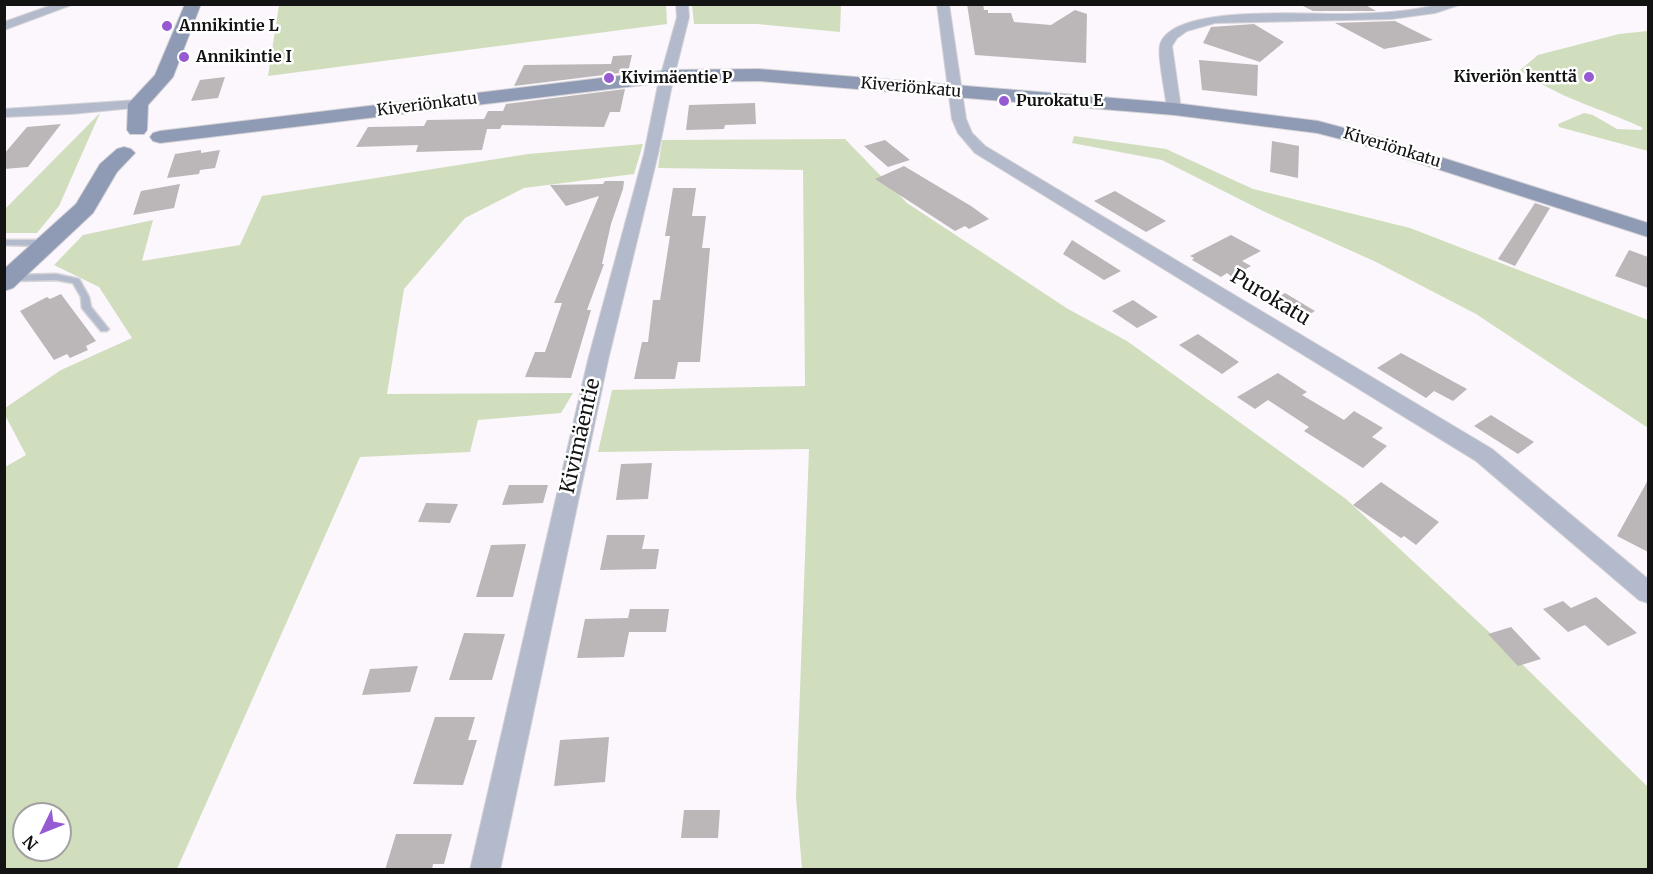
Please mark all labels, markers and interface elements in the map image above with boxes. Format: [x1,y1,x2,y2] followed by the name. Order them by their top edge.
[179,16,279,36] place label: Annikintie L
[160,19,174,33] marker: Annikintie L
[196,47,292,67] place label: Annikintie I
[177,50,191,64] marker: Annikintie I
[1454,67,1577,87] place label: Kiveriön kenttä
[621,68,732,88] place label: Kivimäentie P
[1582,70,1596,84] marker: Kiveriön kenttä
[602,71,616,85] marker: Kivimäentie P
[860,74,962,102] street label: Kiveriönkatu
[376,89,478,121] street label: Kiveriönkatu
[1016,91,1104,111] place label: Purokatu E
[997,94,1011,108] marker: Purokatu E
[1341,124,1443,172] street label: Kiveriönkatu
[1226,265,1314,331] street label: Purokatu
[556,376,606,496] street label: Kivimäentie
[12,802,72,862] north arrow
[19,831,42,854] text: N

